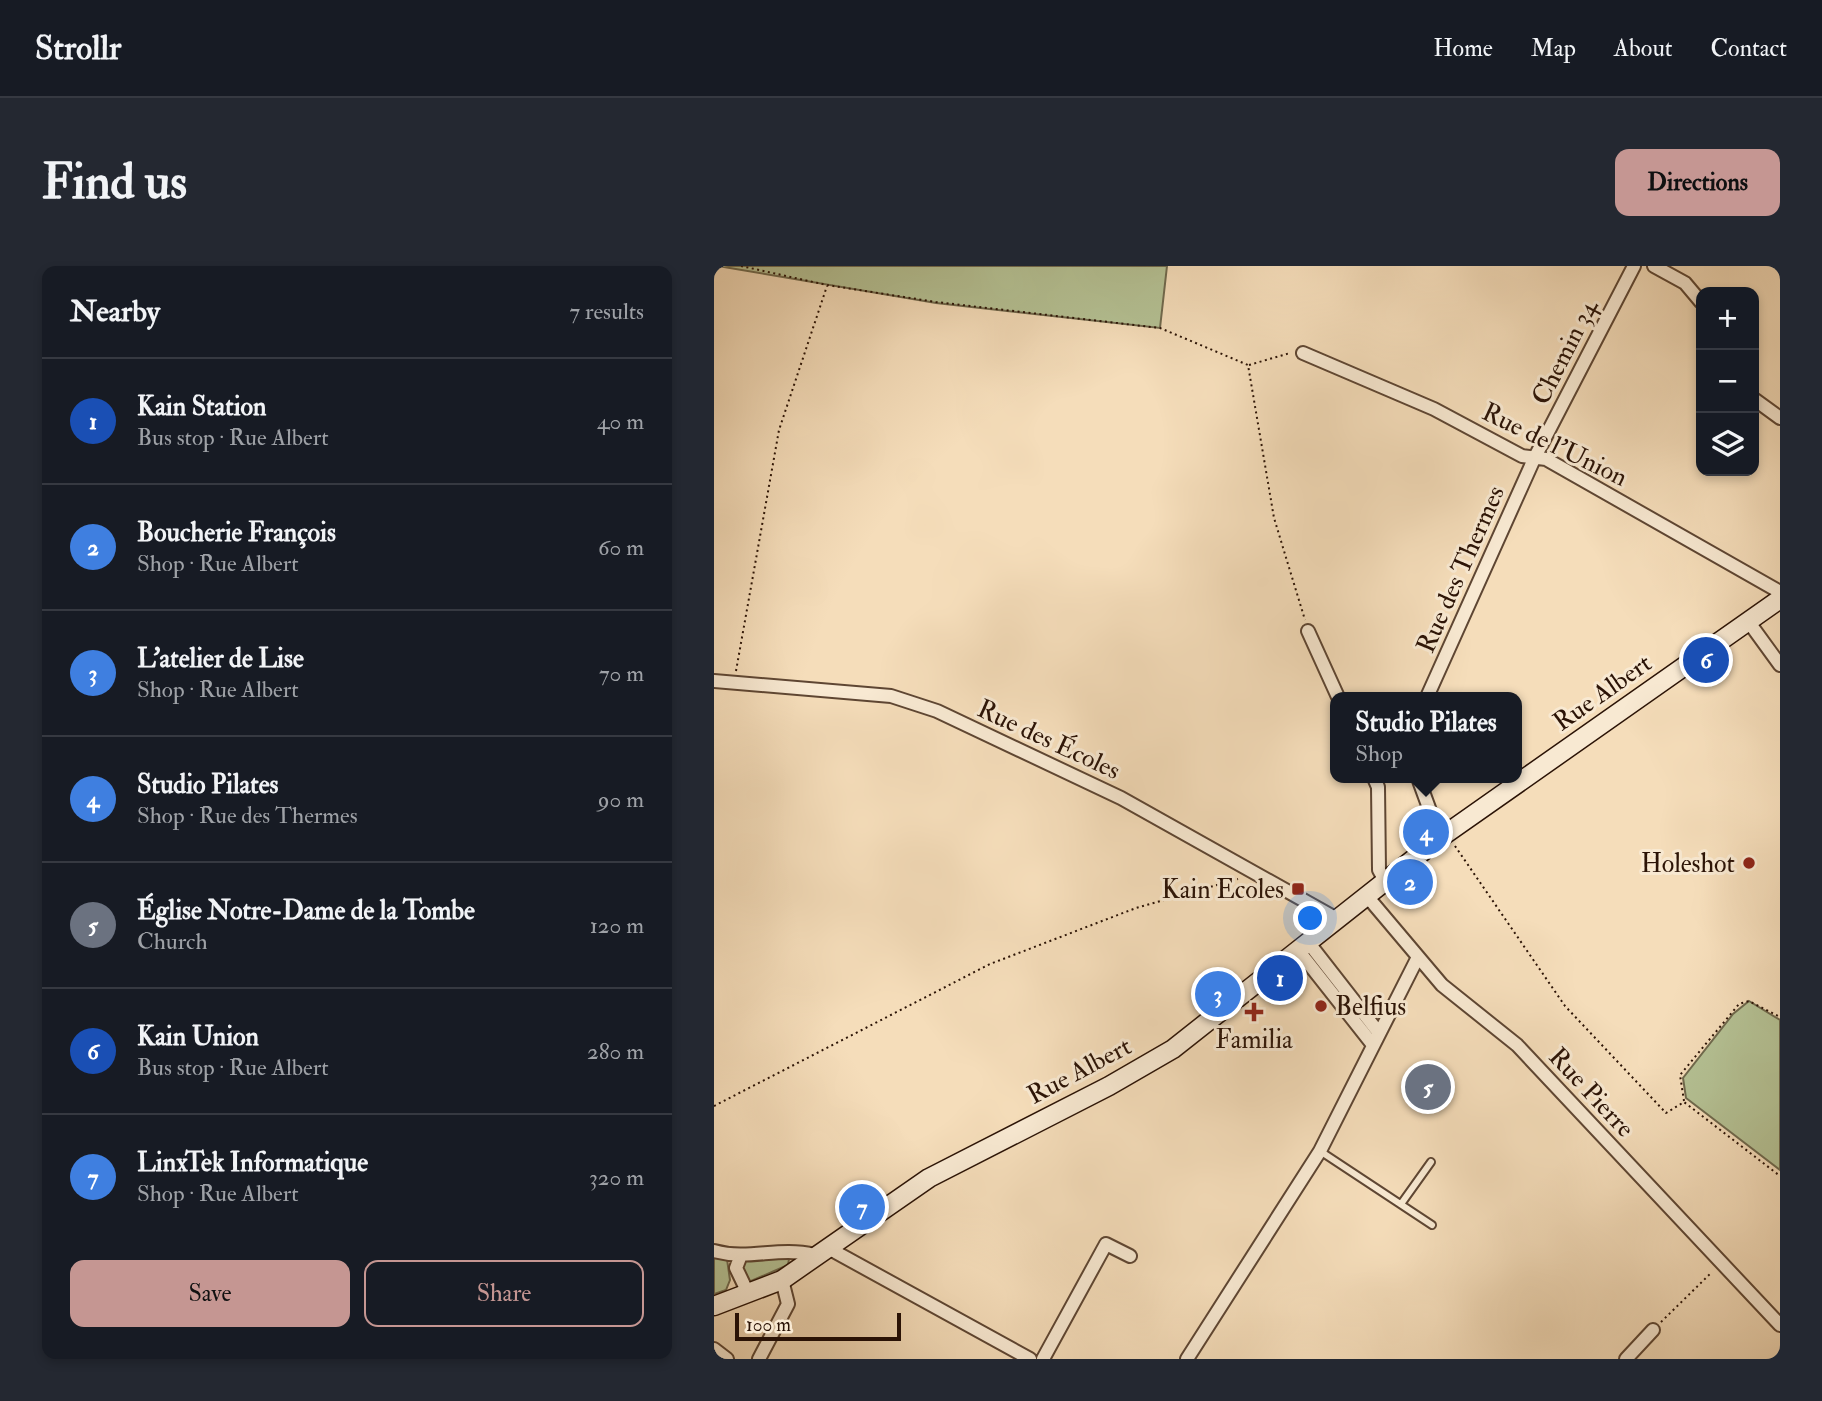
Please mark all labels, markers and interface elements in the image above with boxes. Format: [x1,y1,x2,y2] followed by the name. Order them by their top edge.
[35,28,121,69] text: Strollr
[1433,33,1493,64] text: Home
[1531,33,1576,64] text: Map
[1614,33,1673,64] text: About
[1711,33,1787,64] text: Contact
[1615,149,1780,216] button: Directions
[42,152,187,213] text: Find us
[1696,287,1759,476] map controls
[1696,287,1759,350] button: +
[70,293,160,330] text: Nearby
[1525,294,1605,410] street label: Chemin 34
[570,297,644,326] text: 7 results
[1696,350,1759,413] button: −
[137,391,266,423] text: Kain Station
[1477,396,1632,494] street label: Rue de l'Union
[89,407,97,436] text: 1
[597,407,644,436] text: 40 m
[1696,413,1759,476] button: layers
[137,423,329,452] text: Bus stop · Rue Albert
[1410,481,1512,658] street label: Rue des Thermes
[137,517,336,549] text: Boucherie François
[87,533,99,562] text: 2
[598,533,644,562] text: 60 m
[137,549,299,578] text: Shop · Rue Albert
[1683,634,1729,686] pin: 6
[137,643,304,675] text: L'atelier de Lise
[1547,647,1658,738] street label: Rue Albert
[89,659,97,688] text: 3
[599,659,644,688] text: 70 m
[137,675,299,704] text: Shop · Rue Albert
[972,691,1126,787] street label: Rue des Écoles
[1330,692,1522,783] popup
[1355,707,1497,739] text: Studio Pilates
[1355,739,1403,768] text: Shop
[137,769,279,801] text: Studio Pilates
[87,785,99,814] text: 4
[598,785,644,814] text: 90 m
[137,801,358,830] text: Shop · Rue des Thermes
[1403,806,1449,858] pin: 4
[1641,848,1735,880] place label: Holeshot
[1741,855,1757,871] marker: Holeshot
[1387,856,1433,908] pin: 2
[1161,874,1284,906] place label: Kain Ecoles
[1290,881,1306,897] marker: Kain Ecoles
[137,895,475,927] text: Église Notre-Dame de la Tombe
[1293,901,1327,935] your location
[88,911,98,940] text: 5
[590,911,644,940] text: 120 m
[137,927,207,956] text: Church
[1257,952,1303,1004] pin: 1
[1195,968,1241,1020] pin: 3
[1335,991,1406,1023] place label: Belfius
[1313,998,1329,1014] marker: Belfius
[1246,1004,1262,1020] marker: Familia
[137,1021,259,1053] text: Kain Union
[1215,1024,1293,1056] place label: Familia
[1022,1030,1137,1112] street label: Rue Albert
[87,1037,99,1066] text: 6
[587,1037,644,1066] text: 280 m
[1542,1041,1641,1144] street label: Rue Pierre
[137,1053,329,1082] text: Bus stop · Rue Albert
[1405,1061,1451,1113] pin: 5
[137,1147,368,1179] text: LinxTek Informatique
[88,1163,98,1192] text: 7
[589,1163,644,1192] text: 320 m
[137,1179,299,1208] text: Shop · Rue Albert
[839,1181,885,1233] pin: 7
[70,1260,350,1327] button: Save
[364,1260,644,1327] button: Share
[735,1310,901,1342] scale bar
[746,1313,791,1337] text: 100 m

